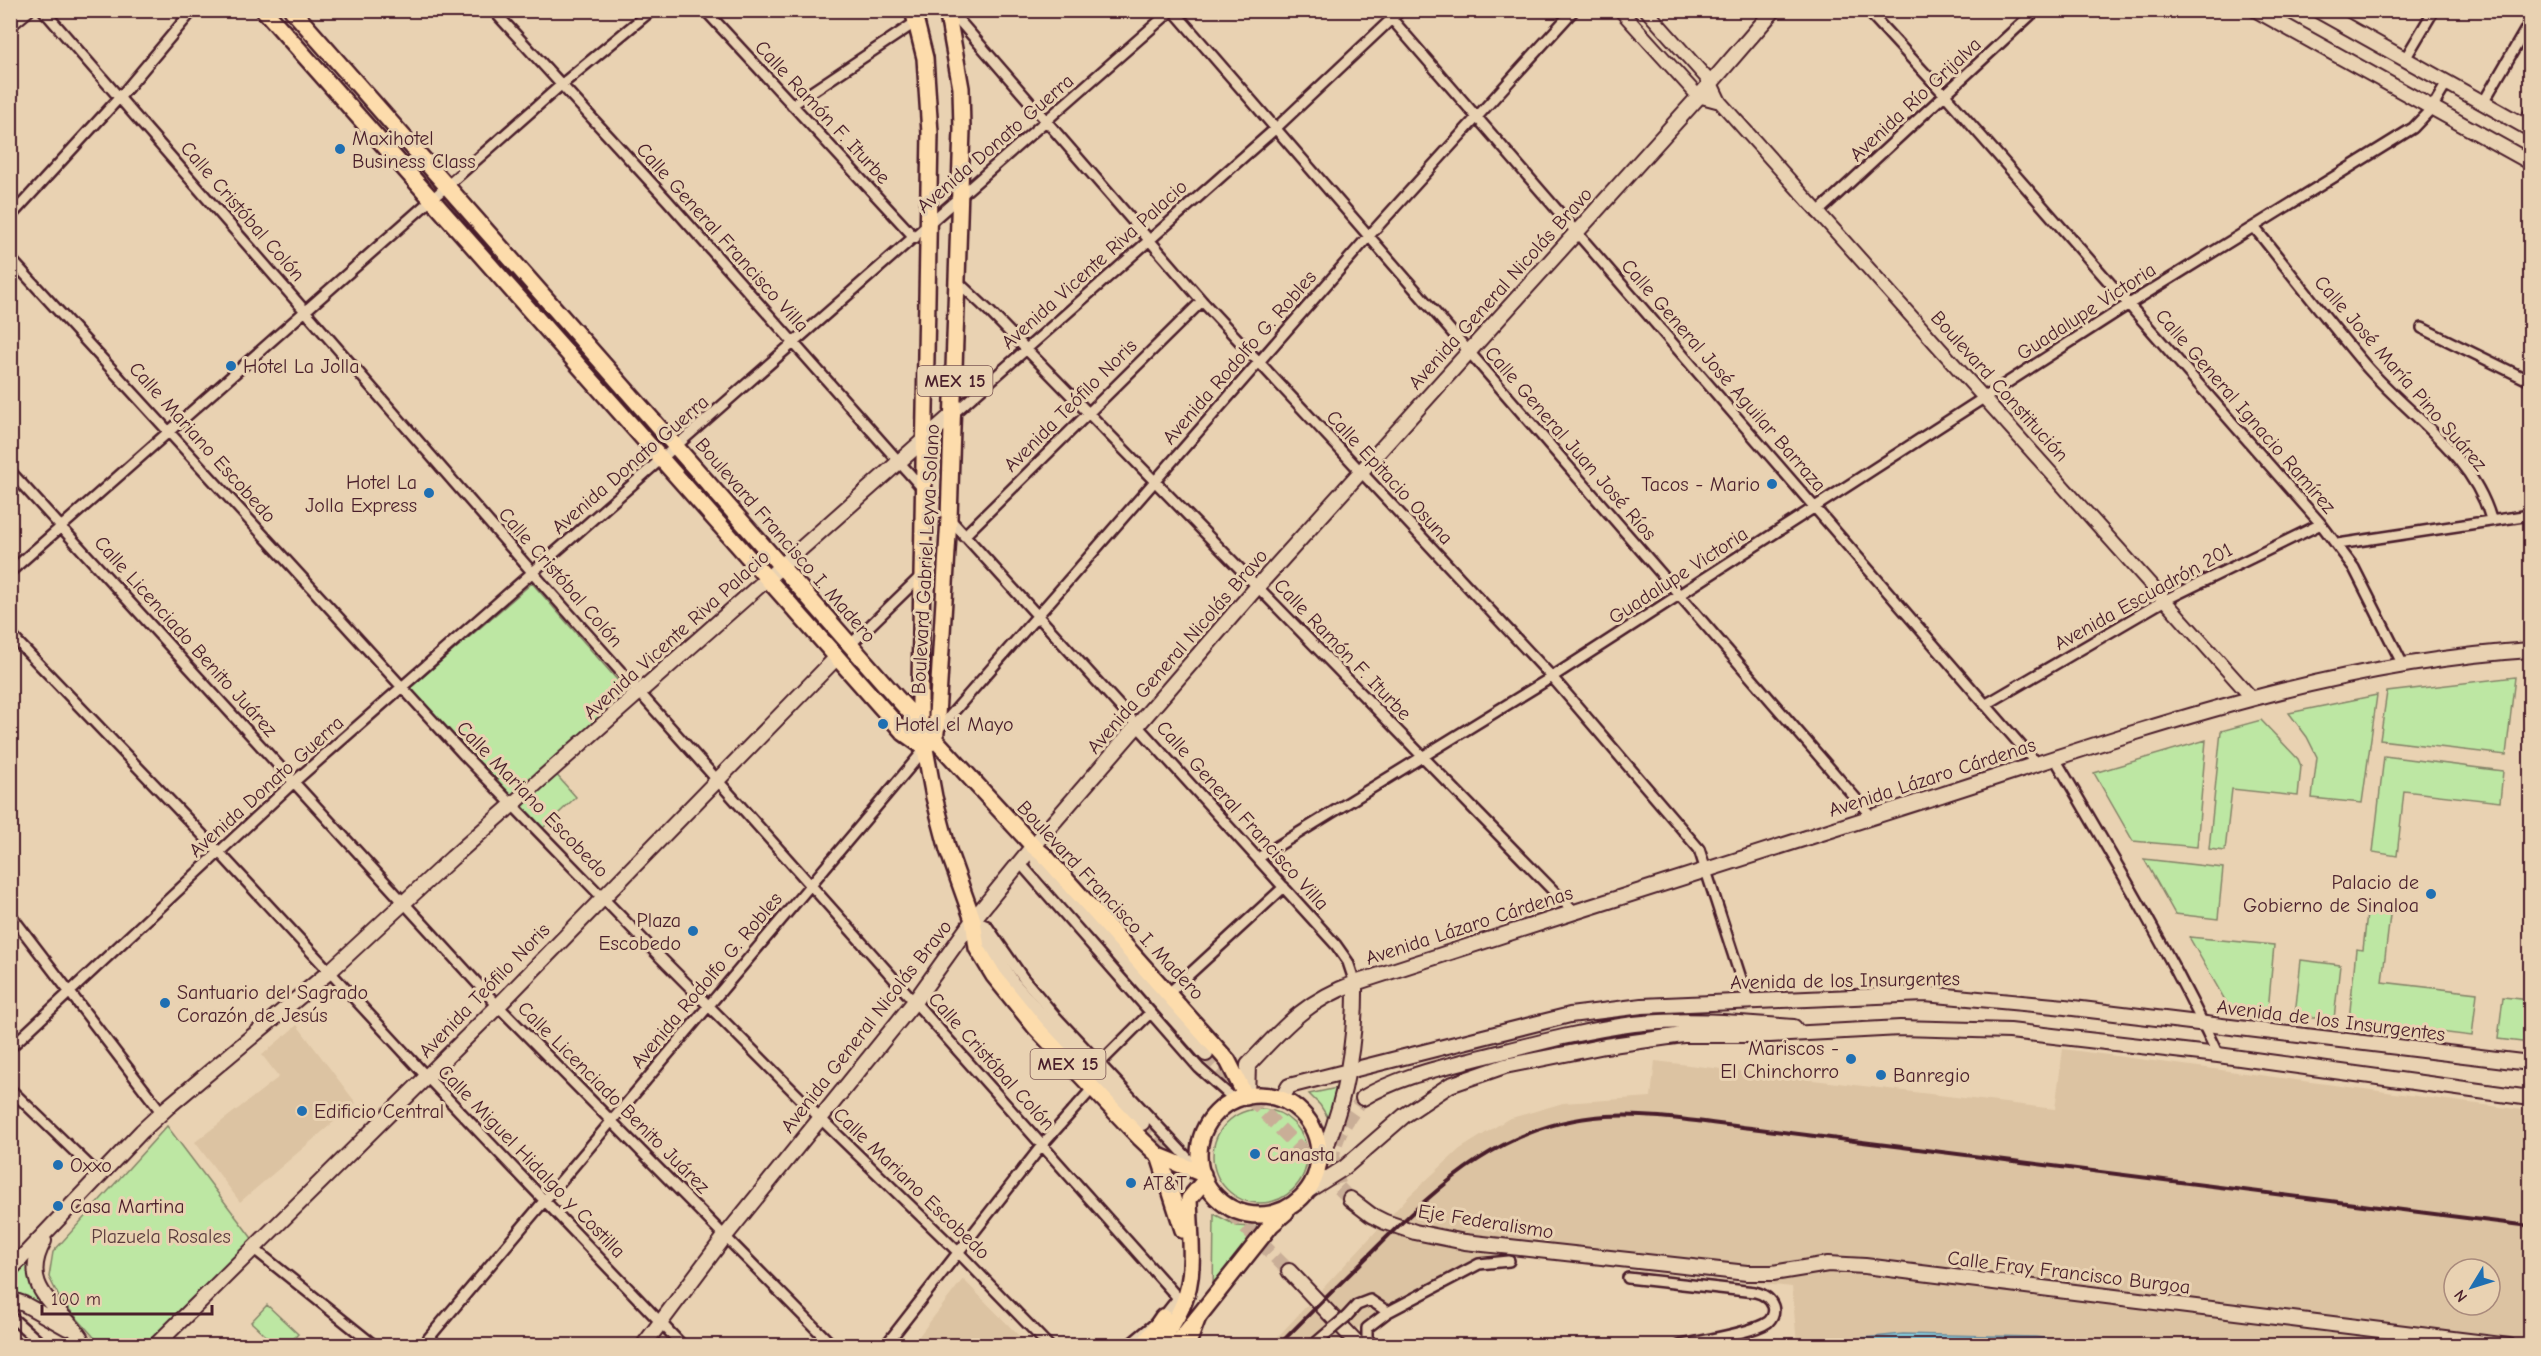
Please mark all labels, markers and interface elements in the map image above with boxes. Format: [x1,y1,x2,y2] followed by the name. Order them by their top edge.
[1845,33,1986,166] street label: Avenida Río Grijalva
[750,36,895,189] street label: Calle Ramón F. Iturbe
[912,69,1078,218] street label: Avenida Donato Guerra
[352,127,476,173] place label: Maxihotel Business Class
[176,137,310,286] street label: Calle Cristóbal Colón
[632,138,814,337] street label: Calle General Francisco Villa
[333,142,347,156] marker: Maxihotel Business Class
[997,175,1192,354] street label: Avenida Vicente Riva Palacio
[1404,183,1597,394] street label: Avenida General Nicolás Bravo
[1616,254,1831,496] street label: Calle General José Aguilar Barraza
[2012,258,2160,365] street label: Guadalupe Victoria
[1158,266,1321,449] street label: Avenida Rodolfo G. Robles
[2310,271,2492,476] street label: Calle José María Pino Suárez
[2151,305,2341,518] street label: Calle General Ignacio Ramírez
[1926,306,2073,466] street label: Boulevard Constitución
[999,334,1142,477] street label: Avenida Teófilo Noris
[1480,342,1661,545] street label: Calle General Juan José Ríos
[243,355,360,378] place label: Hotel La Jolla
[124,357,281,528] street label: Calle Mariano Escobedo
[224,359,238,373] marker: Hotel La Jolla
[918,366,992,396] road number: MEX 15
[547,390,713,539] street label: Avenida Donato Guerra
[1322,406,1458,549] street label: Calle Epitacio Osuna
[907,423,944,695] street label: Boulevard Gabriel Leyva Solano
[690,433,881,647] street label: Boulevard Francisco I. Madero
[305,471,417,517] place label: Hotel La Jolla Express
[1641,473,1760,496] place label: Tacos - Mario
[1765,477,1779,491] marker: Tacos - Mario
[422,486,436,500] marker: Hotel La Jolla Express
[494,503,628,652] street label: Calle Cristóbal Colón
[1604,522,1752,629] street label: Guadalupe Victoria
[89,531,282,742] street label: Calle Licenciado Benito Juárez
[2050,538,2236,655] street label: Avenida Escuadrón 201
[1082,544,1273,758] street label: Avenida General Nicolás Bravo
[579,545,774,724] street label: Avenida Vicente Riva Palacio
[1269,574,1416,725] street label: Calle Ramón F. Iturbe
[184,711,348,862] street label: Avenida Donato Guerra
[895,713,1013,736] place label: Hotel el Mayo
[452,716,613,882] street label: Calle Mariano Escobedo
[1152,716,1334,915] street label: Calle General Francisco Villa
[876,717,890,731] marker: Hotel el Mayo
[1826,733,2039,822] street label: Avenida Lázaro Cárdenas
[1012,796,1209,1005] street label: Boulevard Francisco I. Madero
[2243,871,2419,917] place label: Palacio de Gobierno de Sinaloa
[1363,881,1576,970] street label: Avenida Lázaro Cárdenas
[2424,887,2438,901] marker: Palacio de Gobierno de Sinaloa
[626,888,787,1073] street label: Avenida Rodolfo G. Robles
[599,909,681,955] place label: Plaza Escobedo
[776,915,957,1137] street label: Avenida General Nicolás Bravo
[414,918,555,1063] street label: Avenida Teófilo Noris
[686,924,700,938] marker: Plaza Escobedo
[1730,967,1960,994] street label: Avenida de los Insurgentes
[177,981,368,1027] place label: Santuario del Sagrado Corazón de Jesús
[924,988,1060,1135] street label: Calle Cristóbal Colón
[2215,995,2446,1046] street label: Avenida de los Insurgentes
[158,996,172,1010] marker: Santuario del Sagrado Corazón de Jesús
[513,997,715,1198] street label: Calle Licenciado Benito Juárez
[1720,1037,1839,1083] place label: Mariscos - El Chinchorro
[1030,1049,1106,1079] road number: MEX 15
[1844,1052,1858,1066] marker: Mariscos - El Chinchorro
[433,1060,630,1263] street label: Calle Miguel Hidalgo y Costilla
[1893,1064,1970,1087] place label: Banregio
[1874,1068,1888,1082] marker: Banregio
[314,1100,444,1123] place label: Edificio Central
[829,1103,995,1264] street label: Calle Mariano Escobedo
[295,1104,309,1118] marker: Edificio Central
[1267,1143,1335,1166] place label: Canasta
[1248,1147,1262,1161] marker: Canasta
[70,1154,112,1177] place label: Oxxo
[51,1158,65,1172] marker: Oxxo
[1143,1172,1187,1195] place label: AT&T
[1124,1176,1138,1190] marker: AT&T
[70,1195,185,1218] place label: Casa Martina
[51,1199,65,1213] marker: Casa Martina
[1417,1199,1555,1244] street label: Eje Federalismo
[91,1225,231,1248] park label: Plazuela Rosales
[1946,1246,2192,1299] street label: Calle Fray Francisco Burgoa
[2442,1257,2502,1317] north arrow
[42,1278,212,1316] scale bar
[2451,1286,2471,1305] text: N
[51,1289,101,1310] text: 100 m

